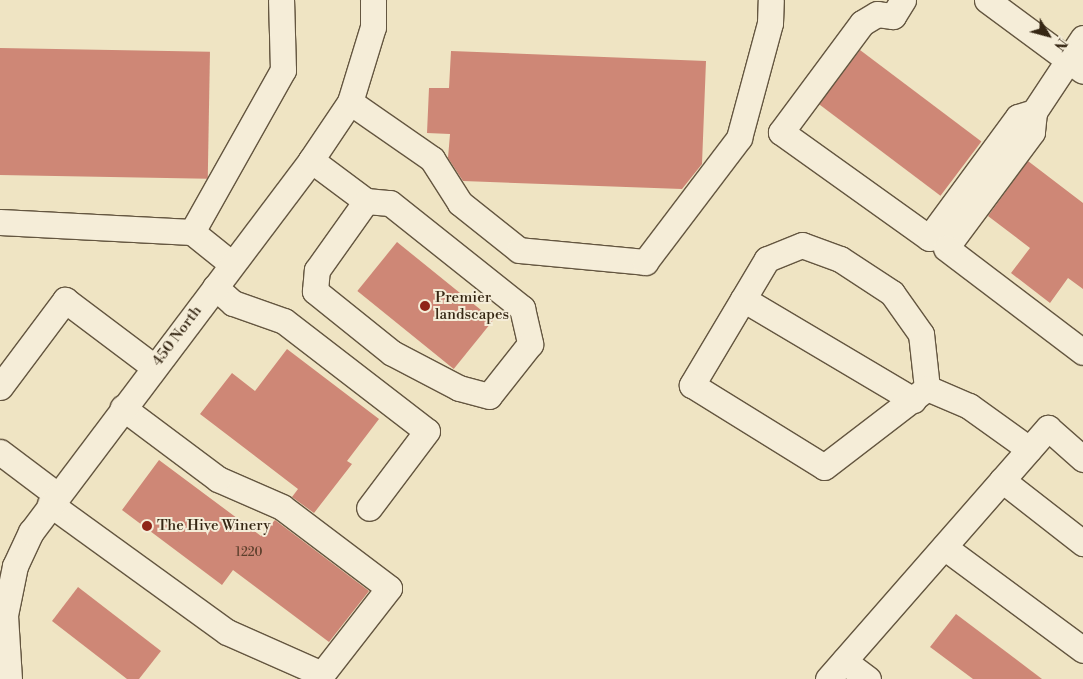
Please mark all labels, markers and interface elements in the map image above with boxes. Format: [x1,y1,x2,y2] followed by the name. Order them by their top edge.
[1023,10,1073,60] north arrow
[1049,34,1071,54] text: N
[435,288,509,323] place label: Premier landscapes
[419,300,431,312] marker: Premier landscapes
[148,302,206,370] street label: 450 North
[157,517,271,535] place label: The Hive Winery
[141,520,153,532] marker: The Hive Winery
[235,546,263,560] house number: 1220

